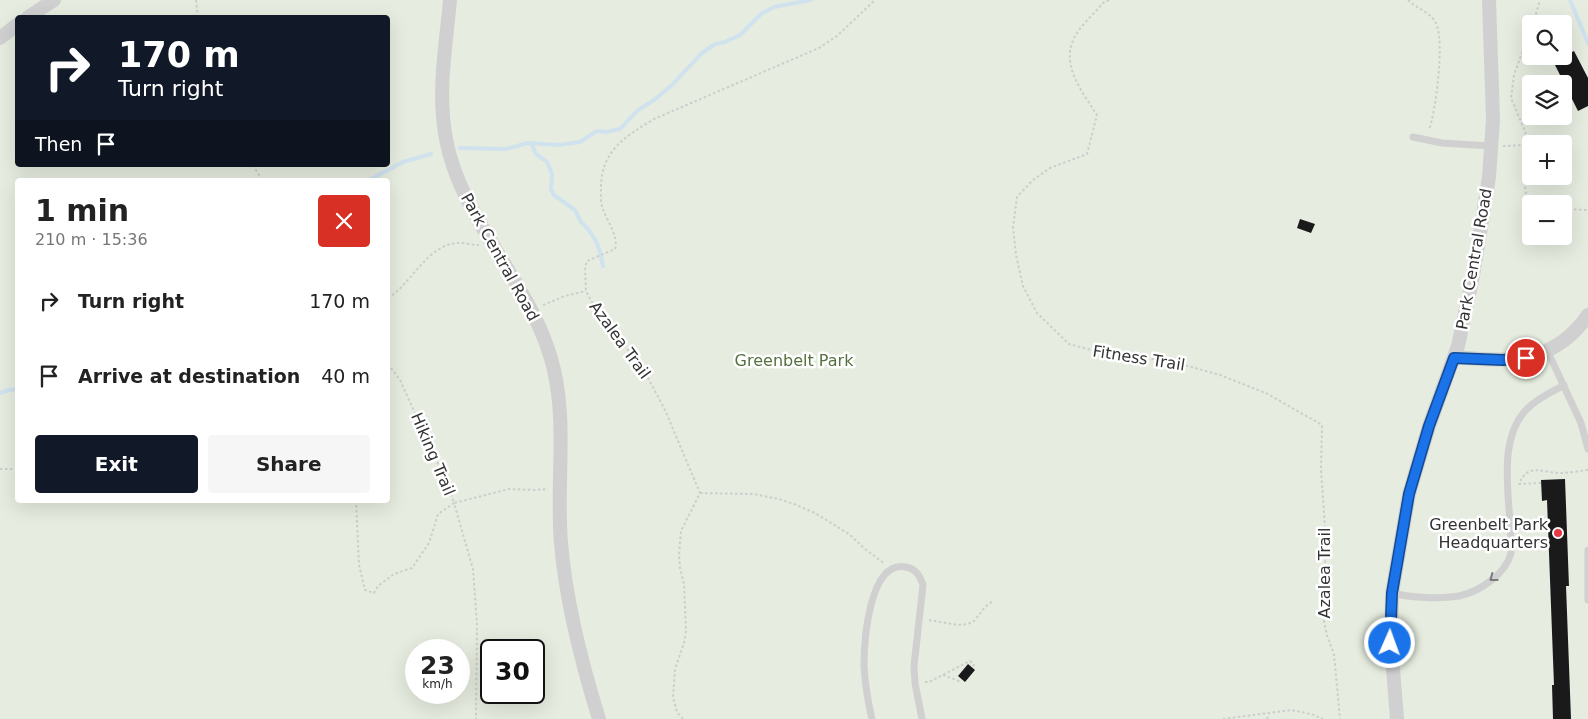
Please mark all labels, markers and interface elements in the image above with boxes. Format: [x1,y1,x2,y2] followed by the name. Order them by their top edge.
[1522,15,1572,245] map controls
[1522,15,1572,65] button: search
[35,35,100,100] icon: right
[118,35,240,75] text: 170 m
[1522,75,1572,125] button: layers
[118,76,223,101] text: Turn right
[92,130,120,158] icon: arrive
[35,133,82,155] text: Then
[1522,135,1572,185] button: +
[1452,187,1496,331] street label: Park Central Road
[457,190,543,324] street label: Park Central Road
[35,193,129,228] text: 1 min
[318,195,370,247] button: close
[1522,195,1572,245] button: −
[35,230,148,249] text: 210 m · 15:36
[35,287,63,315] icon: right
[78,290,184,312] text: Turn right
[309,290,370,312] text: 170 m
[586,298,654,382] street label: Azalea Trail
[1505,337,1547,379] pin
[1091,341,1187,375] street label: Fitness Trail
[1512,344,1540,372] icon: arrive
[735,351,854,370] park label: Greenbelt Park
[35,362,63,390] icon: arrive
[78,365,300,387] text: Arrive at destination
[321,365,370,387] text: 40 m
[407,410,459,498] street label: Hiking Trail
[35,435,198,493] button: Exit
[208,435,370,493] button: Share
[1429,515,1549,552] place label: Greenbelt Park Headquarters
[1315,527,1334,619] street label: Azalea Trail
[1552,527,1564,539] marker: Greenbelt Park Headquarters
[1490,572,1499,580] one-way arrow
[1363,616,1415,668] position arrow
[480,639,545,704] speed limit sign: 30
[420,651,455,680] text: 23
[422,677,453,691] text: km/h

